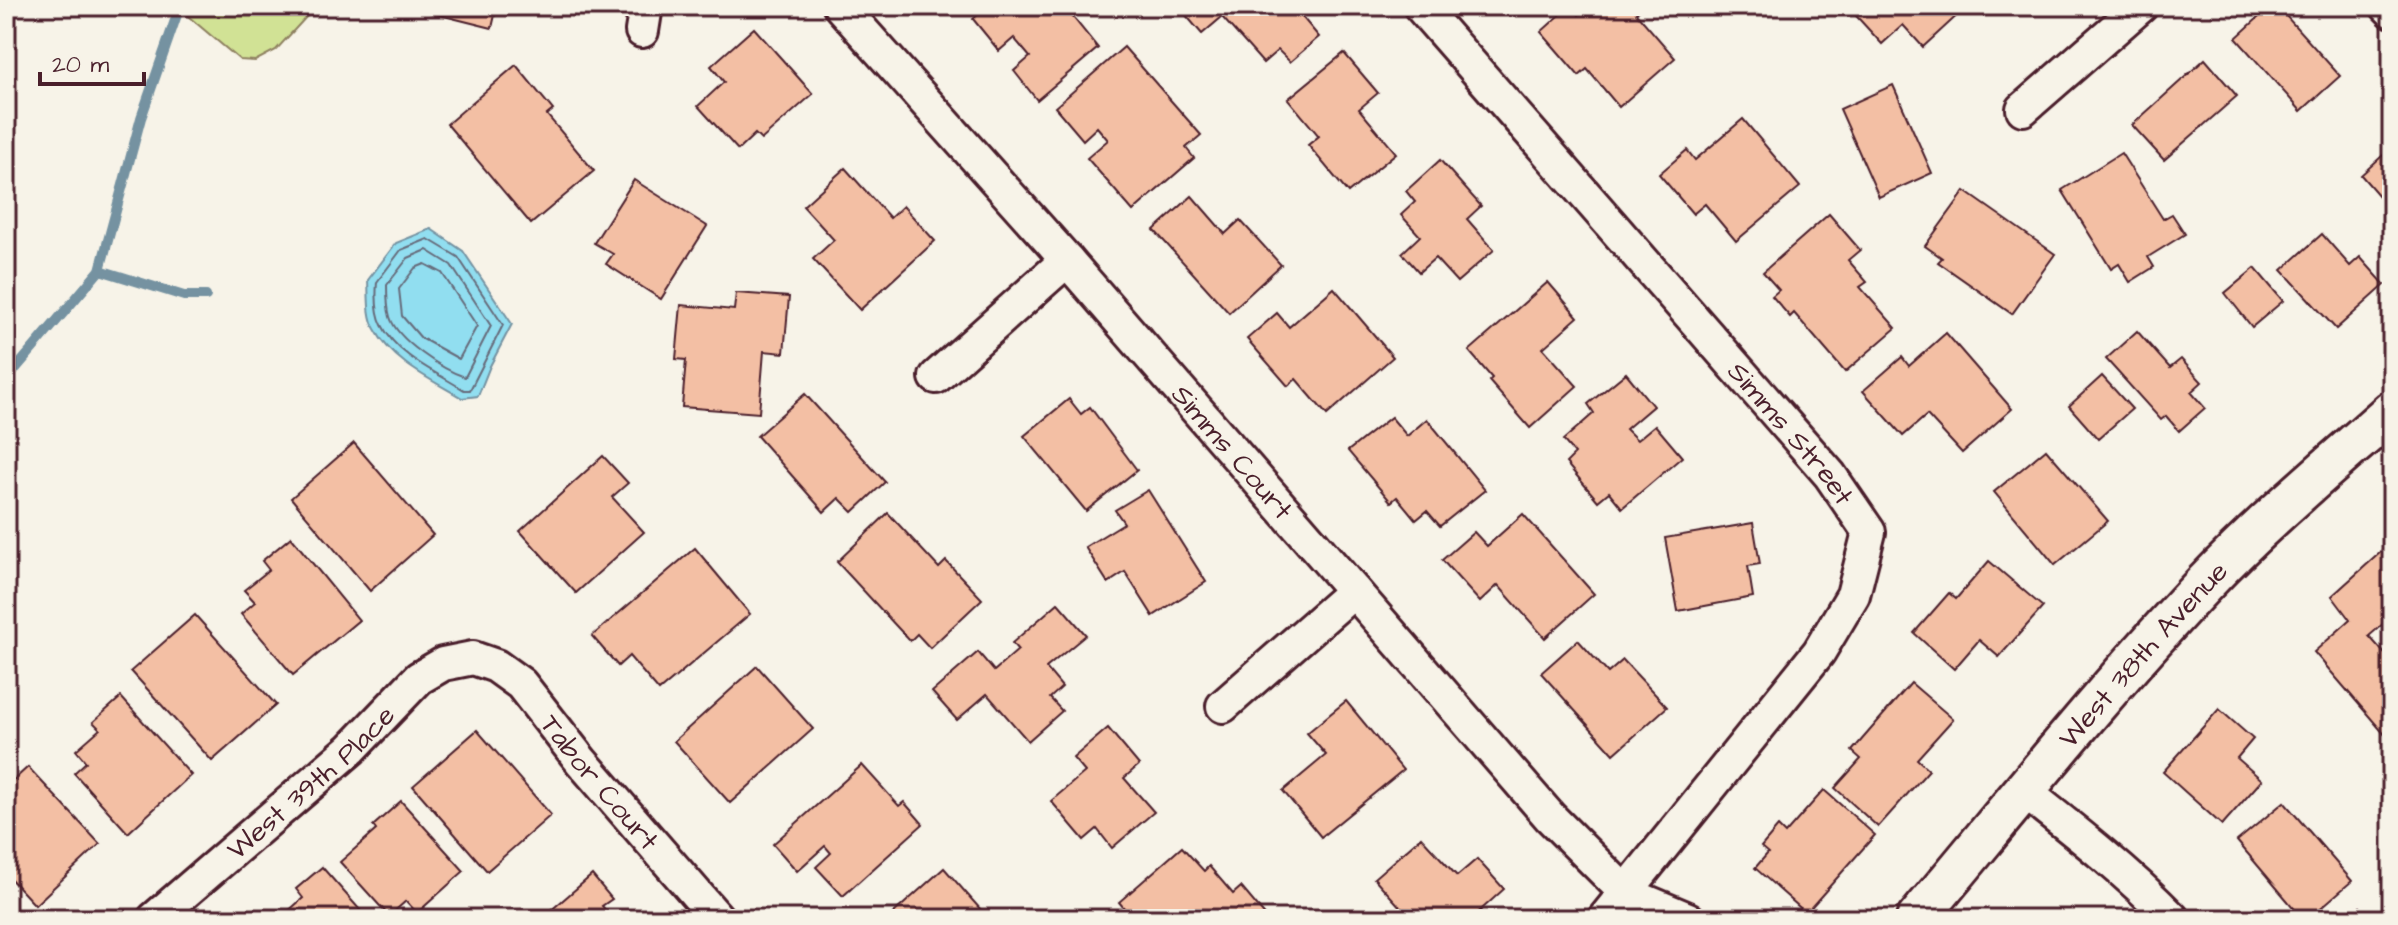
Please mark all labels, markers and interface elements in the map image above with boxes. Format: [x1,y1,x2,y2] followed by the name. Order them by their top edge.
[40,36,144,86] scale bar
[52,48,109,82] text: 20 m
[1718,353,1863,514] street label: Simms Street
[1162,376,1302,529] street label: Simms Court
[2050,553,2237,757] street label: West 38th Avenue
[219,697,404,869] street label: West 39th Place
[531,707,668,860] street label: Tabor Court

